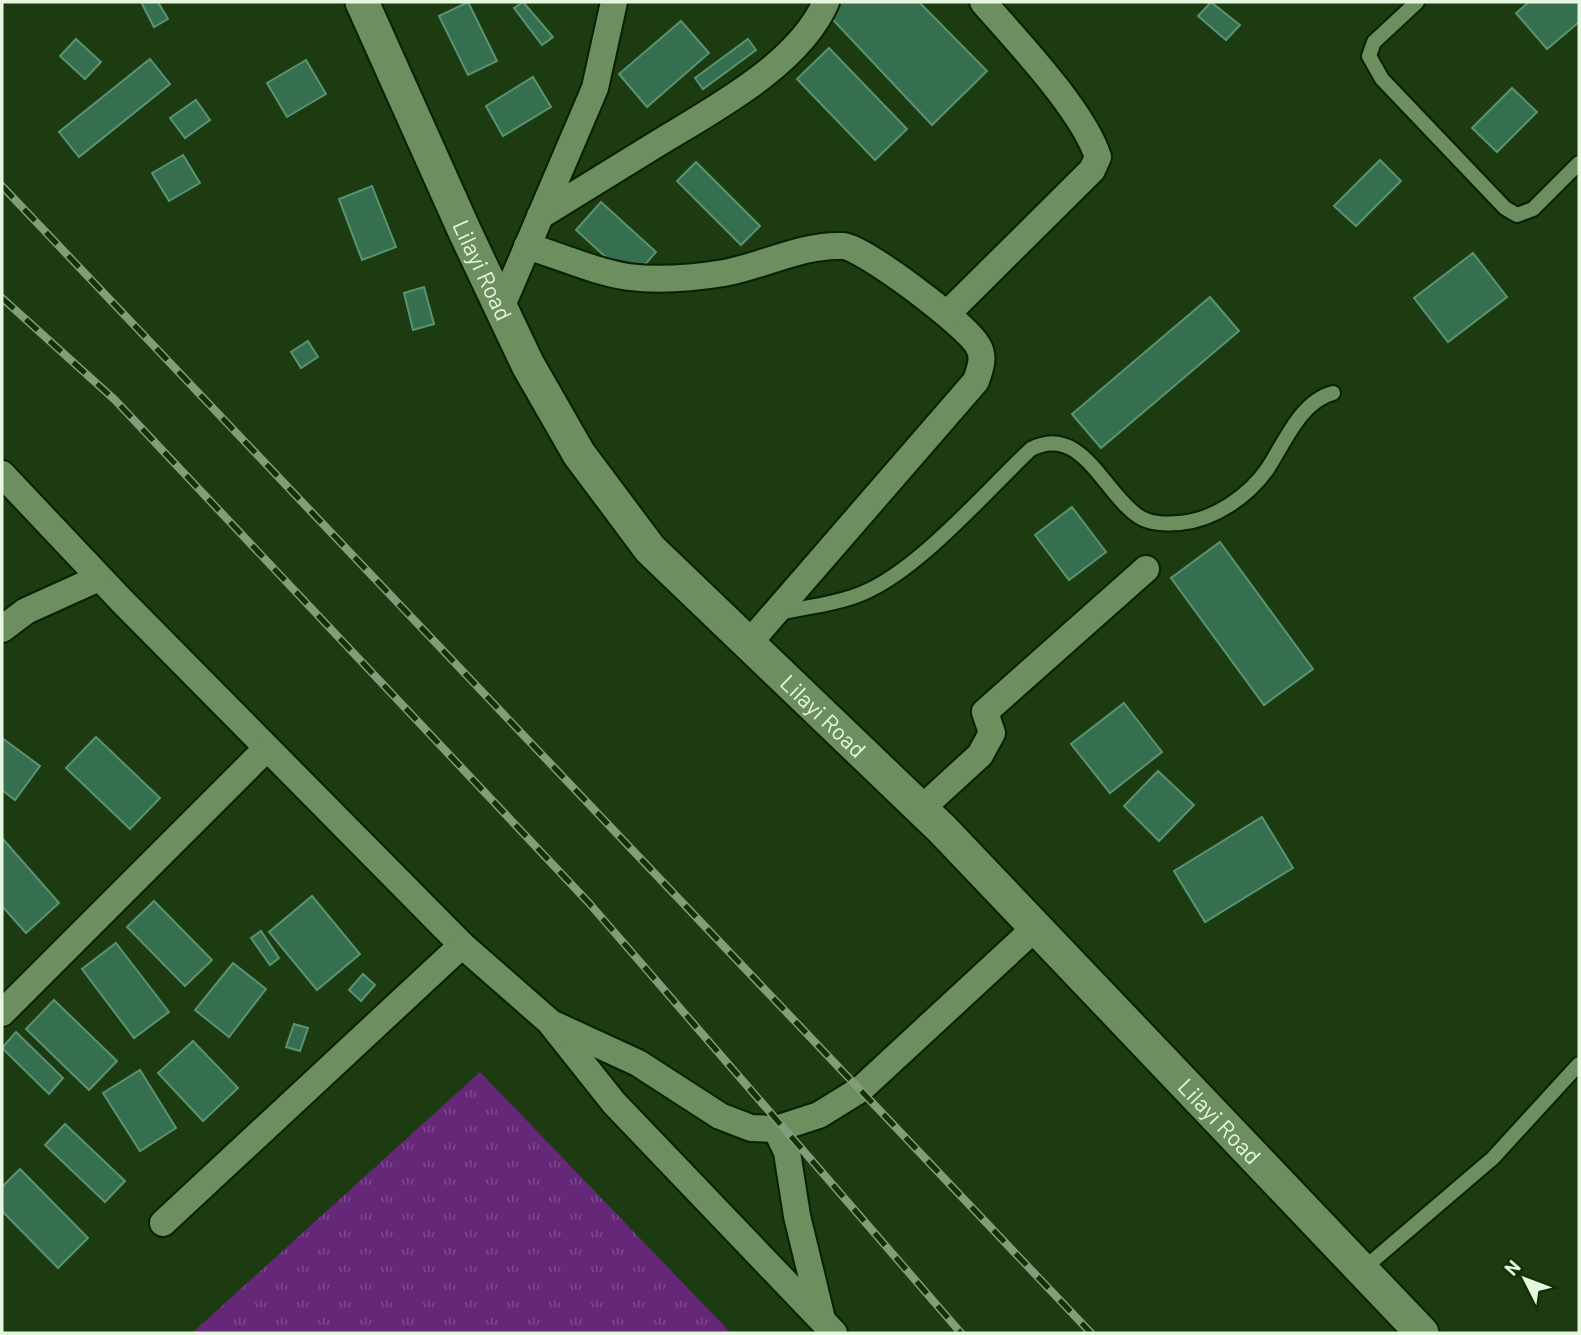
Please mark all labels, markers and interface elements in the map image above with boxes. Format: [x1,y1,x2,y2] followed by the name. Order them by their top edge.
[447,215,519,325] street label: Lilayi Road
[775,668,872,763] street label: Lilayi Road
[1173,1072,1267,1170] street label: Lilayi Road
[1490,1244,1560,1314] north arrow
[1499,1255,1525,1280] text: N

